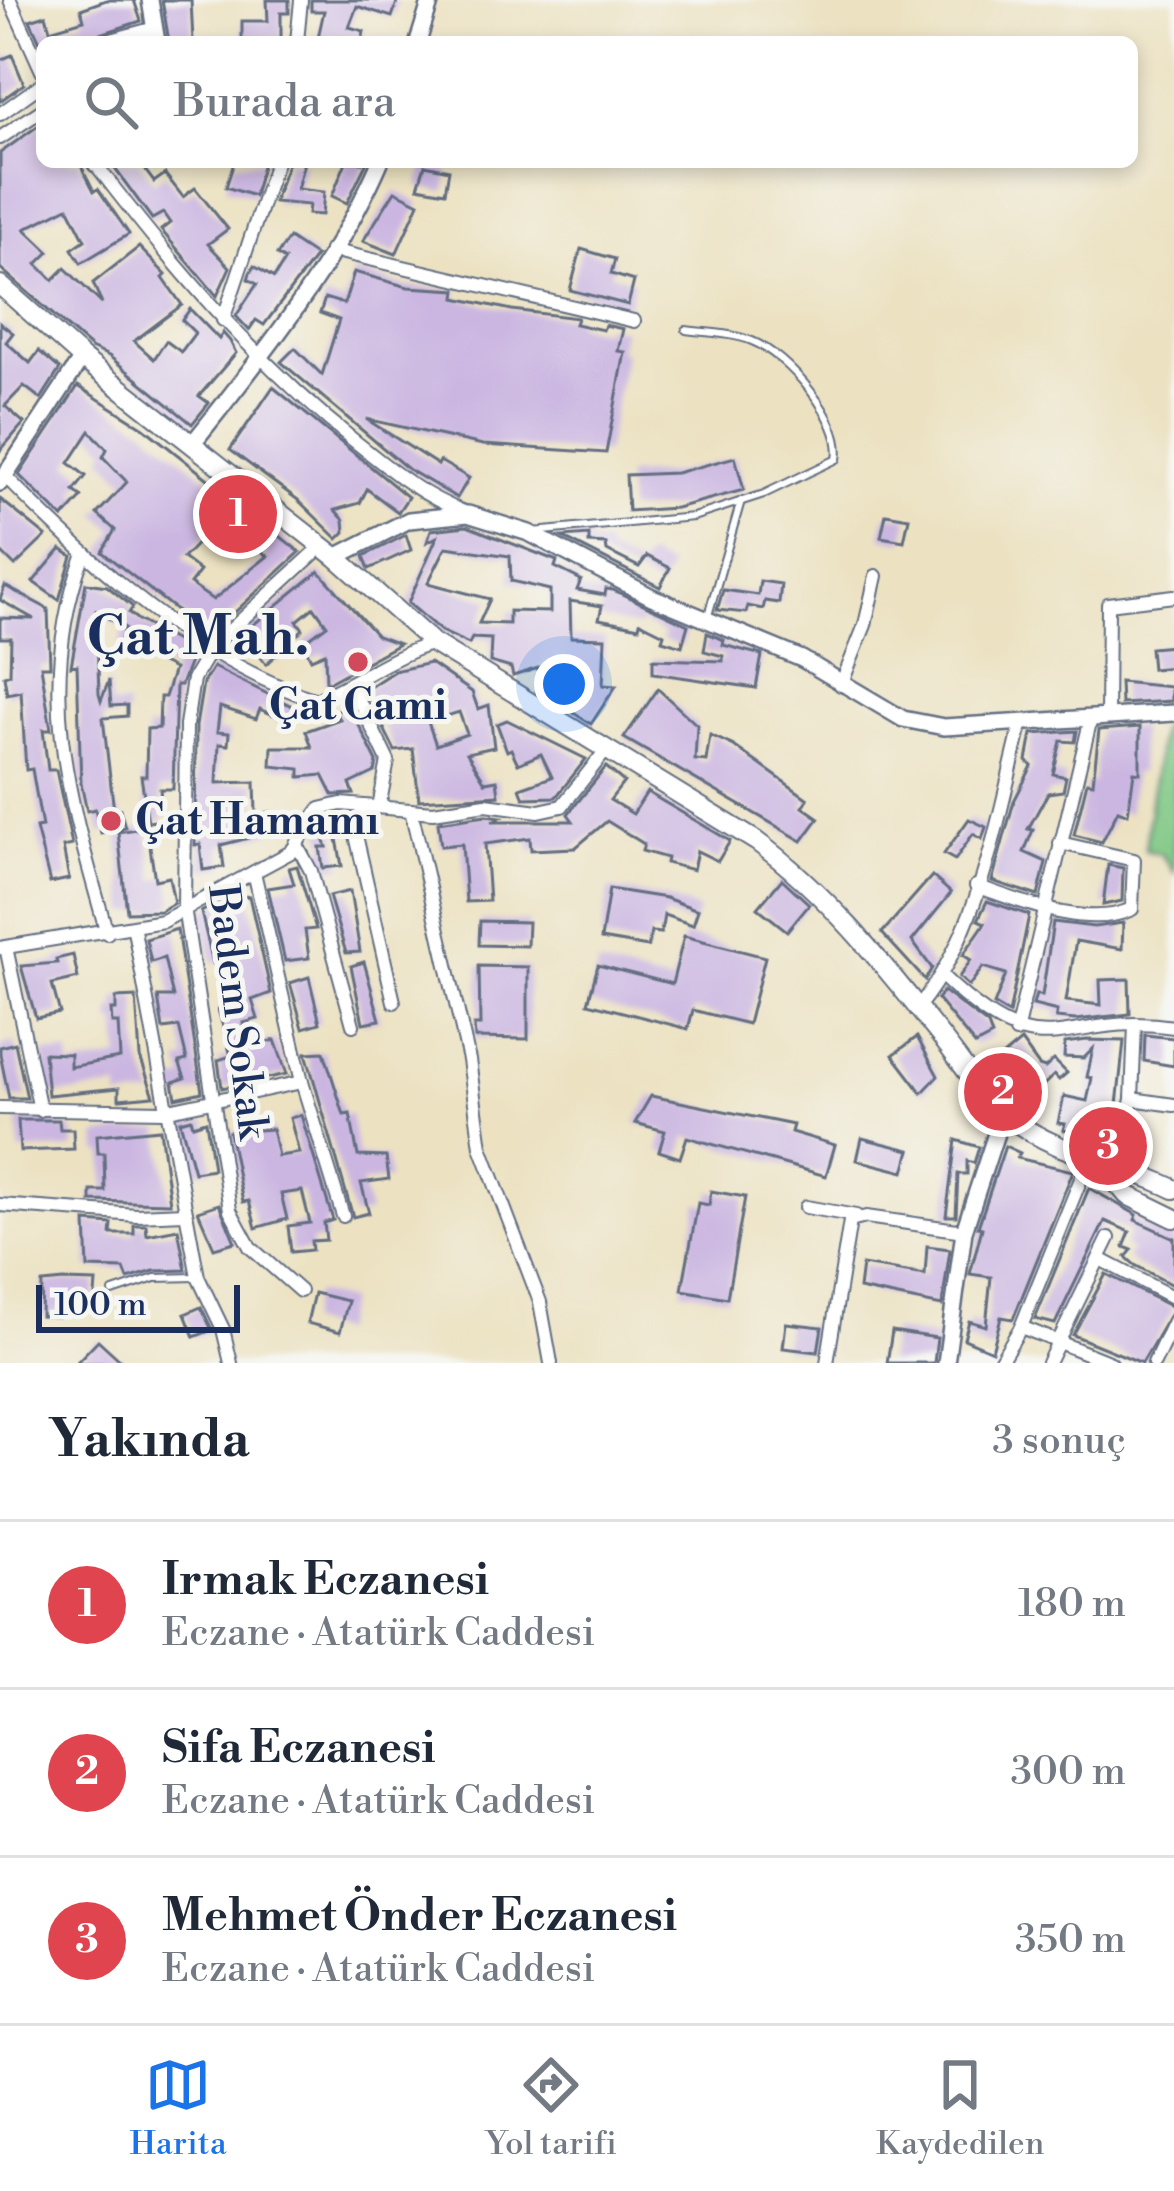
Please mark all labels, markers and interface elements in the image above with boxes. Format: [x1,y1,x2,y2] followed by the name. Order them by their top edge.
[36,36,1138,168] search box
[78,69,144,135] icon: search
[174,74,396,131] text: Burada ara
[199,469,277,559] pin: 1
[87,604,309,672] district label: Çat Mah.
[345,649,371,675] marker: Çat Cami
[534,654,594,714] your location
[269,680,447,733] place label: Çat Cami
[135,795,379,848] place label: Çat Hamamı
[98,808,124,834] marker: Çat Hamamı
[195,881,279,1144] street label: Badem Sokak
[964,1047,1042,1137] pin: 2
[1069,1101,1147,1191] pin: 3
[36,1279,240,1332] scale bar
[54,1285,147,1326] text: 100 m
[48,1409,250,1473] text: Yakında
[992,1417,1126,1466] text: 3 sonuç
[162,1552,489,1609] text: Irmak Eczanesi
[78,1580,96,1629] text: 1
[1018,1580,1126,1629] text: 180 m
[162,1609,595,1658] text: Eczane · Atatürk Caddesi
[162,1720,436,1777] text: Sifa Eczanesi
[75,1748,99,1797] text: 2
[1011,1748,1126,1797] text: 300 m
[162,1777,595,1826] text: Eczane · Atatürk Caddesi
[162,1888,677,1945] text: Mehmet Önder Eczanesi
[75,1916,99,1965] text: 3
[1015,1916,1126,1965] text: 350 m
[162,1945,595,1994] text: Eczane · Atatürk Caddesi
[130,2052,227,2165] tab: Harita
[486,2052,617,2165] tab: Yol tarifi
[876,2052,1044,2165] tab: Kaydedilen

